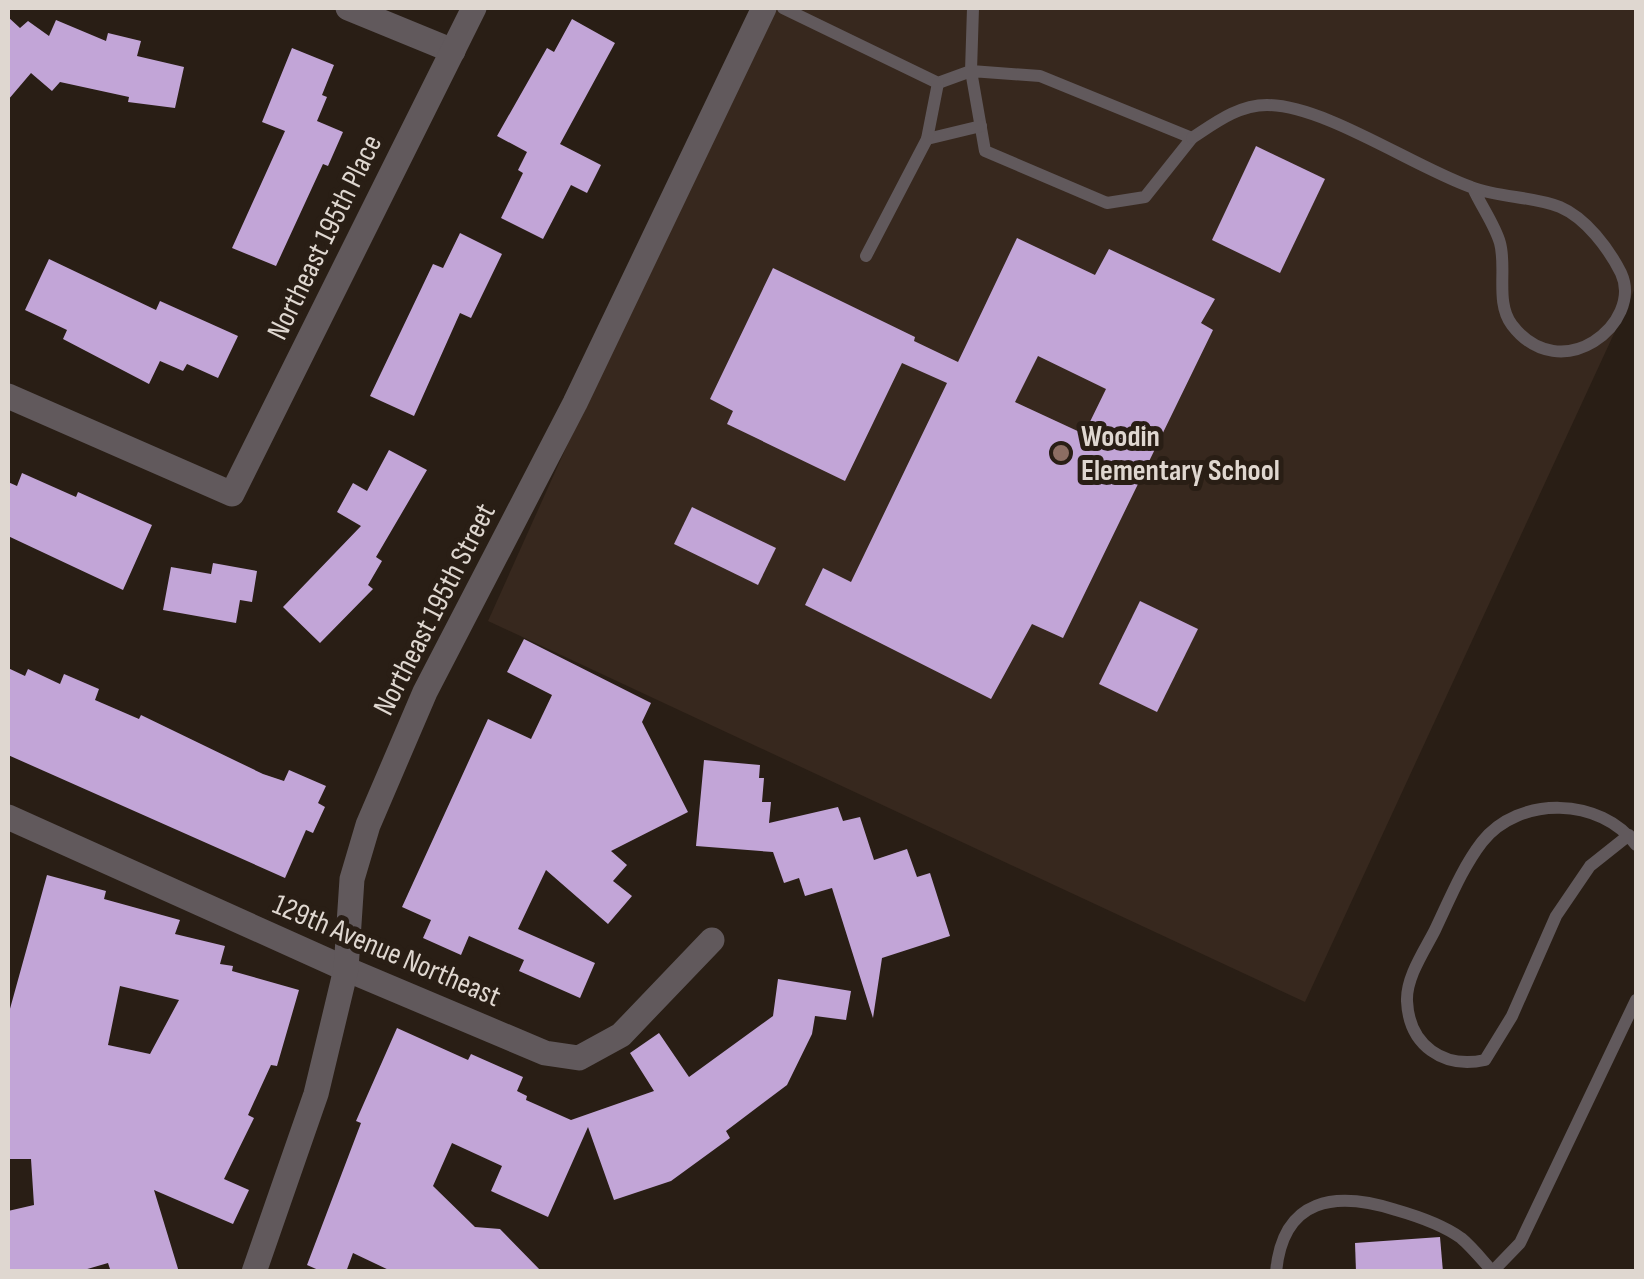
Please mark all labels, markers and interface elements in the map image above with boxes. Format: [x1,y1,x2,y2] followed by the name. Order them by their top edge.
[260,129,390,346] street label: Northeast 195th Place
[1081,419,1280,489] place label: Woodin Elementary School
[1050,442,1072,464] marker: Woodin Elementary School
[366,498,504,721] street label: Northeast 195th Street
[267,887,506,1015] street label: 129th Avenue Northeast

